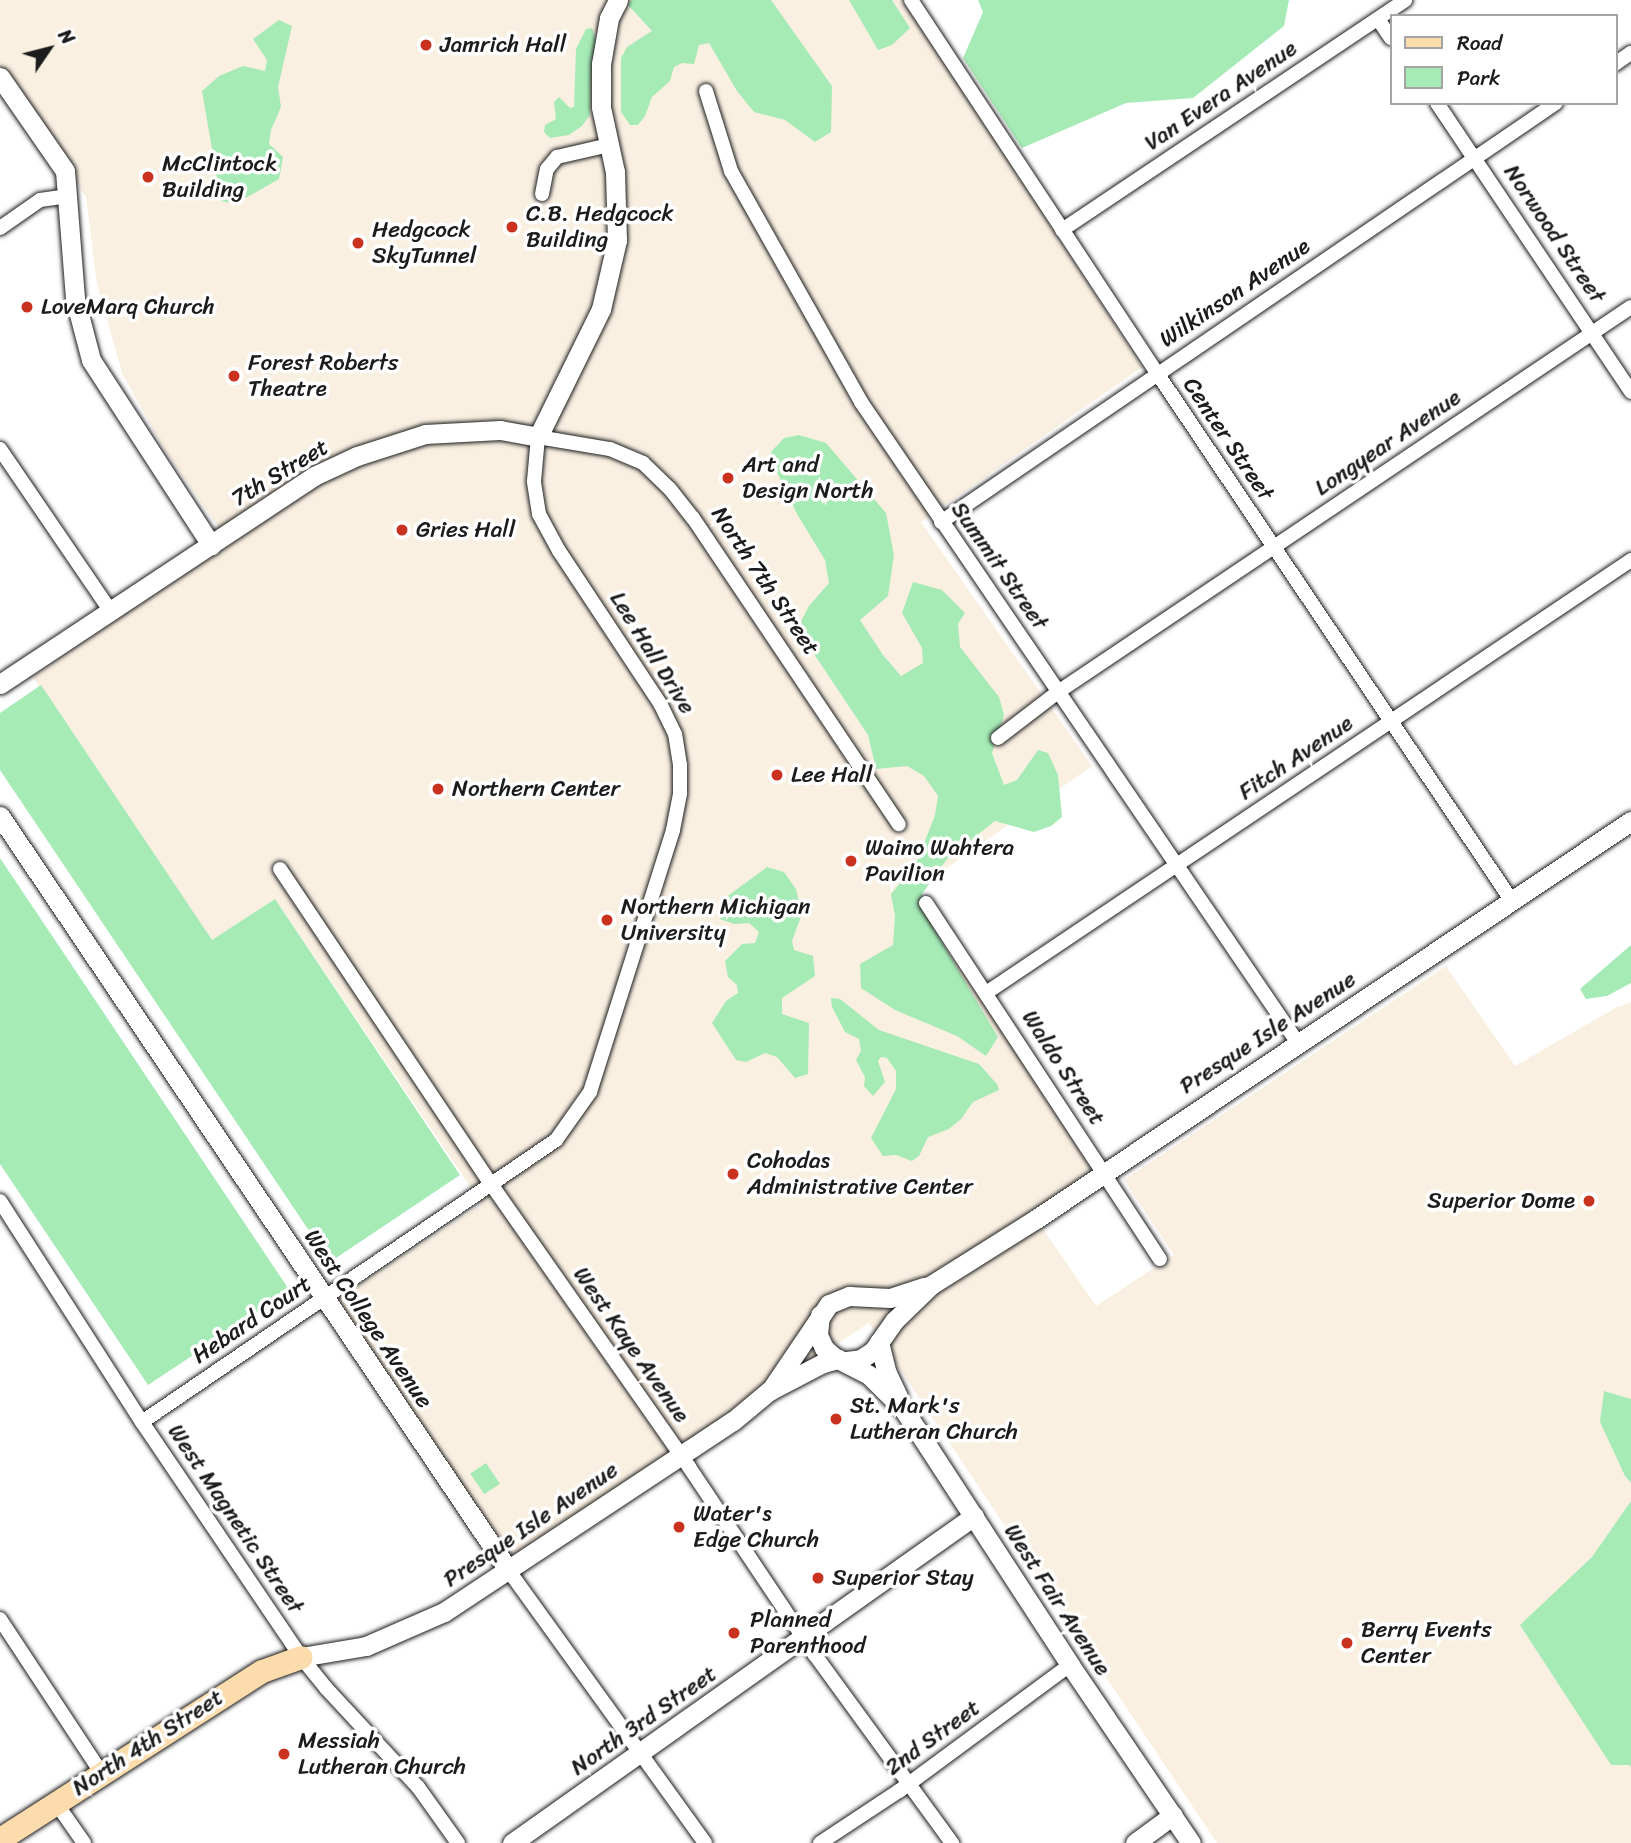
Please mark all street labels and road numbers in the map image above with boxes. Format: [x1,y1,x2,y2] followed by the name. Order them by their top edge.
[1140,35,1302,157] street label: Van Evera Avenue
[1498,160,1610,308] street label: Norwood Street
[1155,233,1315,353] street label: Wilkinson Avenue
[1177,372,1279,506] street label: Center Street
[1310,384,1466,502] street label: Longyear Avenue
[227,433,333,513] street label: 7th Street
[945,496,1053,636] street label: Summit Street
[705,501,825,661] street label: North 7th Street
[603,587,701,719] street label: Lee Hall Drive
[1234,710,1358,806] street label: Fitch Avenue
[1175,966,1361,1100] street label: Presque Isle Avenue
[1015,1005,1111,1131] street label: Waldo Street
[298,1225,438,1413] street label: West College Avenue
[567,1261,695,1429] street label: West Kaye Avenue
[187,1270,317,1370] street label: Hebard Court
[161,1419,309,1619] street label: West Magnetic Street
[439,1457,623,1593] street label: Presque Isle Avenue
[998,1519,1116,1681] street label: West Fair Avenue
[566,1660,722,1782] street label: North 3rd Street
[67,1684,229,1802] street label: North 4th Street
[880,1694,986,1782] street label: 2nd Street

